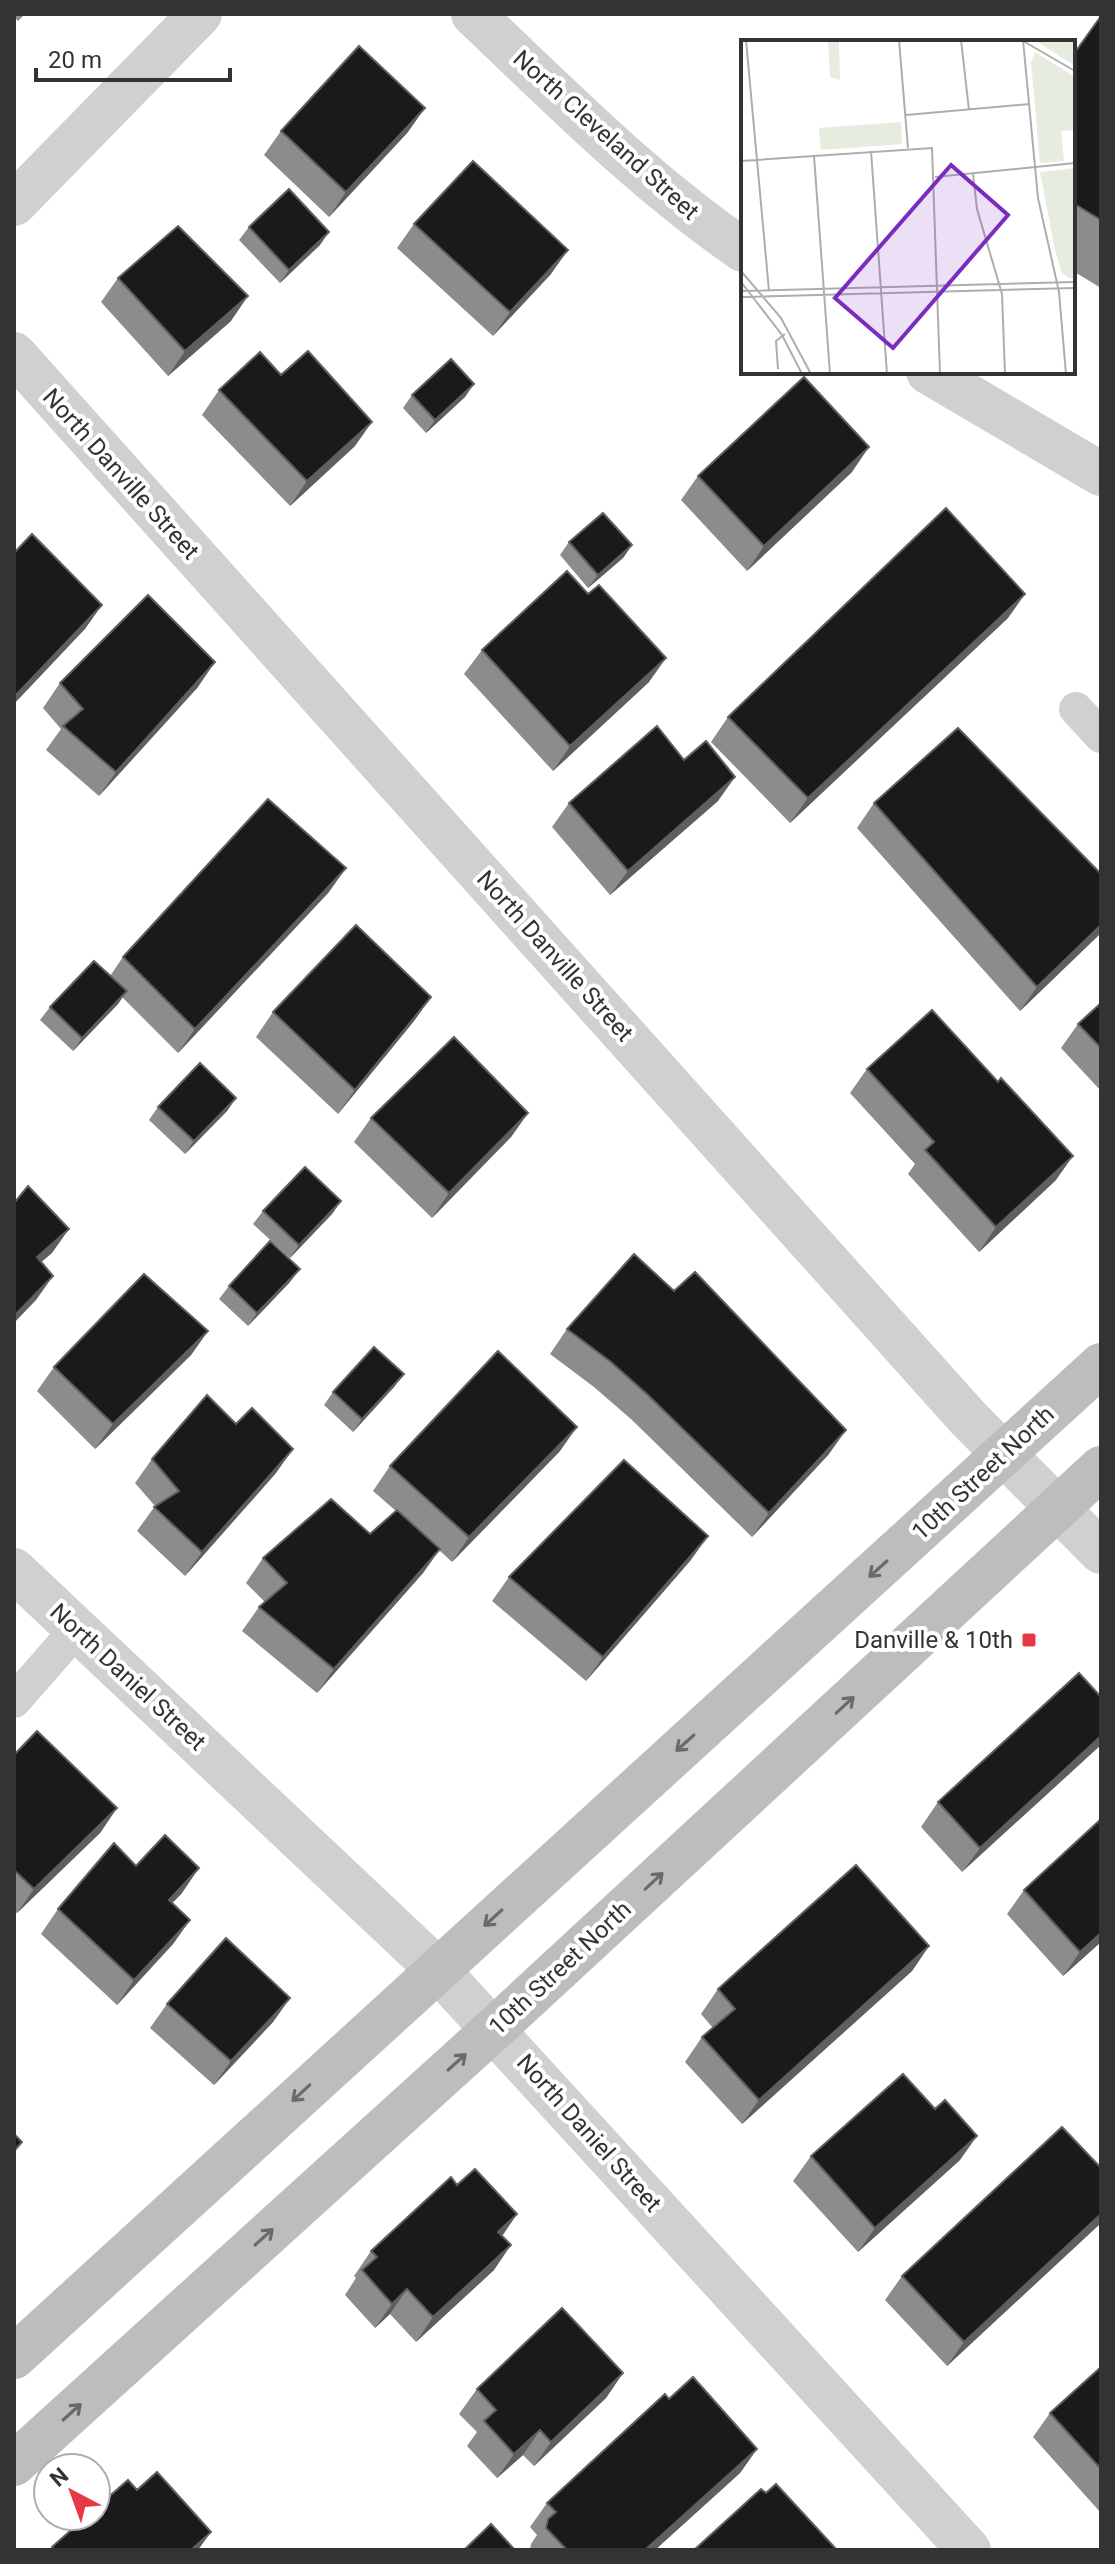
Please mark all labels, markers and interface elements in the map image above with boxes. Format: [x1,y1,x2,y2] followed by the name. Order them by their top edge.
[36,32,230,82] scale bar
[741,40,1075,374] inset map
[508,44,705,226] street label: North Cleveland Street
[48,46,102,74] text: 20 m
[37,383,205,565] street label: North Danville Street
[471,865,639,1047] street label: North Danville Street
[906,1400,1060,1546] street label: 10th Street North
[869,1560,889,1578] one-way arrow
[44,1598,212,1756] street label: North Daniel Street
[854,1626,1013,1654] place label: Danville & 10th
[1020,1631,1038,1649] marker: Danville & 10th
[835,1695,855,1714] one-way arrow
[676,1734,696,1752] one-way arrow
[644,1872,664,1891] one-way arrow
[483,1895,637,2041] street label: 10th Street North
[483,1909,503,1927] one-way arrow
[511,2048,667,2218] street label: North Daniel Street
[447,2054,467,2072] one-way arrow
[291,2084,311,2103] one-way arrow
[254,2228,274,2246] one-way arrow
[61,2403,81,2421] one-way arrow
[32,2452,112,2532] north arrow
[45,2463,73,2492] text: N

